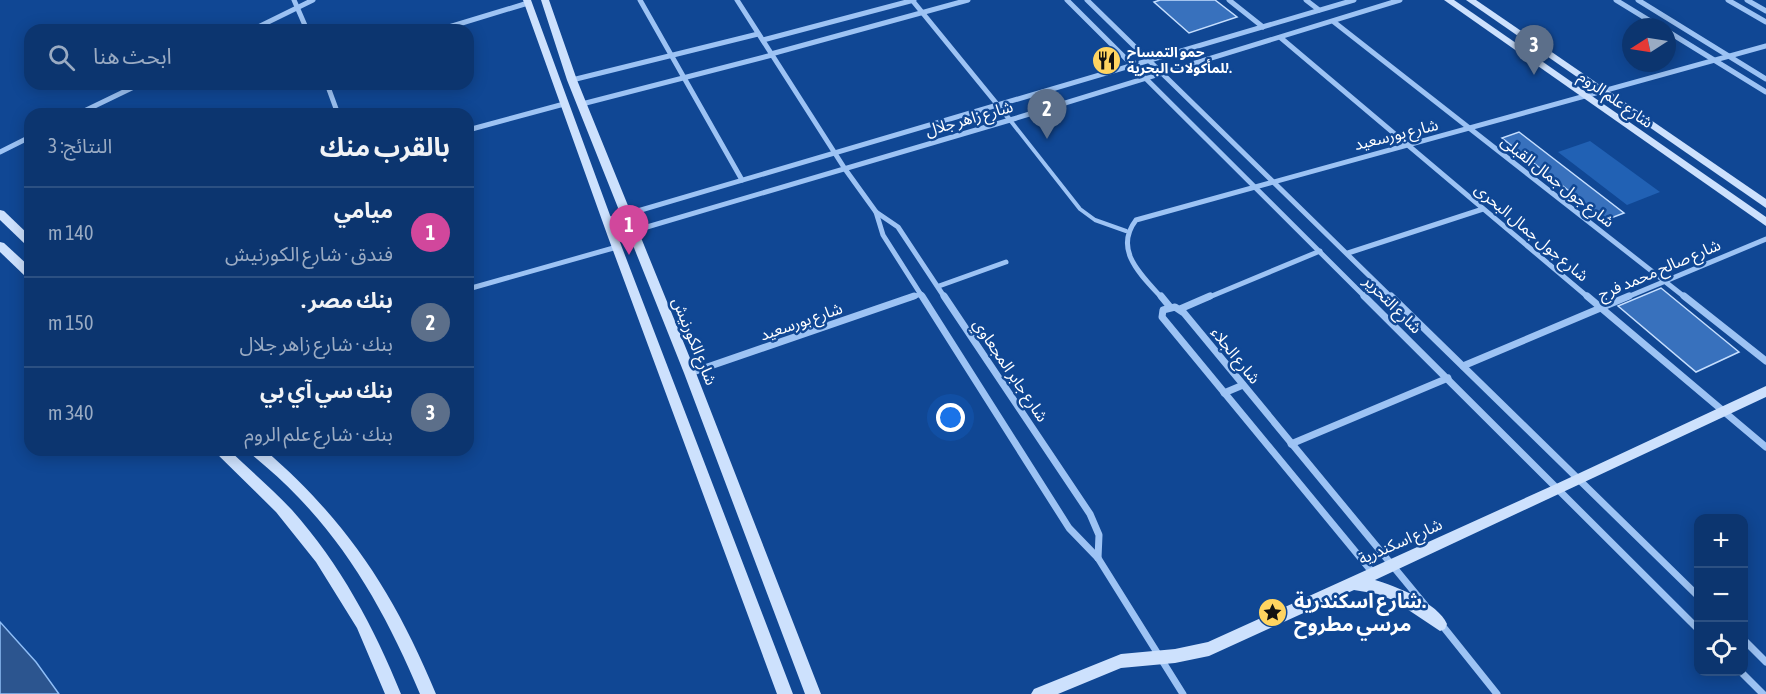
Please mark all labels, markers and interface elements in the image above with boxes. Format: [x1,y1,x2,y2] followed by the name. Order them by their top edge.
[1622,18,1676,72] north arrow
[24,24,474,90] search box
[1514,26,1553,75] pin: 3
[45,41,78,74] icon: search
[93,43,172,69] text: ابحث هنا
[1090,44,1122,76] restaurant icon: حمو التمساح للمأكولات البحرية.
[1127,44,1232,77] place label: حمو التمساح للمأكولات البحرية.
[1573,67,1657,134] street label: شارع علم الروم
[1028,90,1066,139] pin: 2
[923,97,1016,143] street label: شارع زاهر جلال
[1352,115,1441,157] street label: شارع بورسعيد
[1496,131,1618,234] street label: شارع جول جمال القبلى
[320,132,450,162] text: بالقرب منك
[48,134,112,157] text: النتائج: 3
[1469,179,1592,288] street label: شارع جول جمال البحرى
[334,197,393,223] text: ميامي
[610,206,648,255] pin: 1
[48,221,93,244] text: 140 m
[426,221,435,244] text: 1
[1595,235,1725,307] street label: شارع صالح محمد فرج
[225,242,393,265] text: فندق · شارع الكورنيش
[1357,271,1426,340] street label: شارع التحرير
[301,287,393,313] text: بنك مصر .
[666,295,721,389] street label: شارع الكورنيش
[757,298,846,347] street label: شارع بورسعيد
[48,311,93,334] text: 150 m
[426,311,435,334] text: 2
[967,315,1052,427] street label: شارع جابر المجعاوي
[1205,323,1264,389] street label: شارع الجلاء
[239,332,393,355] text: بنك · شارع زاهر جلال
[260,377,393,403] text: بنك سي آي بي
[48,401,93,424] text: 340 m
[426,401,435,424] text: 3
[936,403,965,432] your location
[244,422,393,445] text: بنك · شارع علم الروم
[1694,514,1748,676] map controls
[1694,514,1748,568] button: +
[1355,515,1446,571] street label: شارع اسكندرية
[1694,568,1748,622] button: −
[1294,589,1426,640] place label: شارع اسكندرية. مرسي مطروح
[1257,596,1289,628] place icon: شارع اسكندرية. مرسي مطروح
[1694,622,1748,676] button: locate

